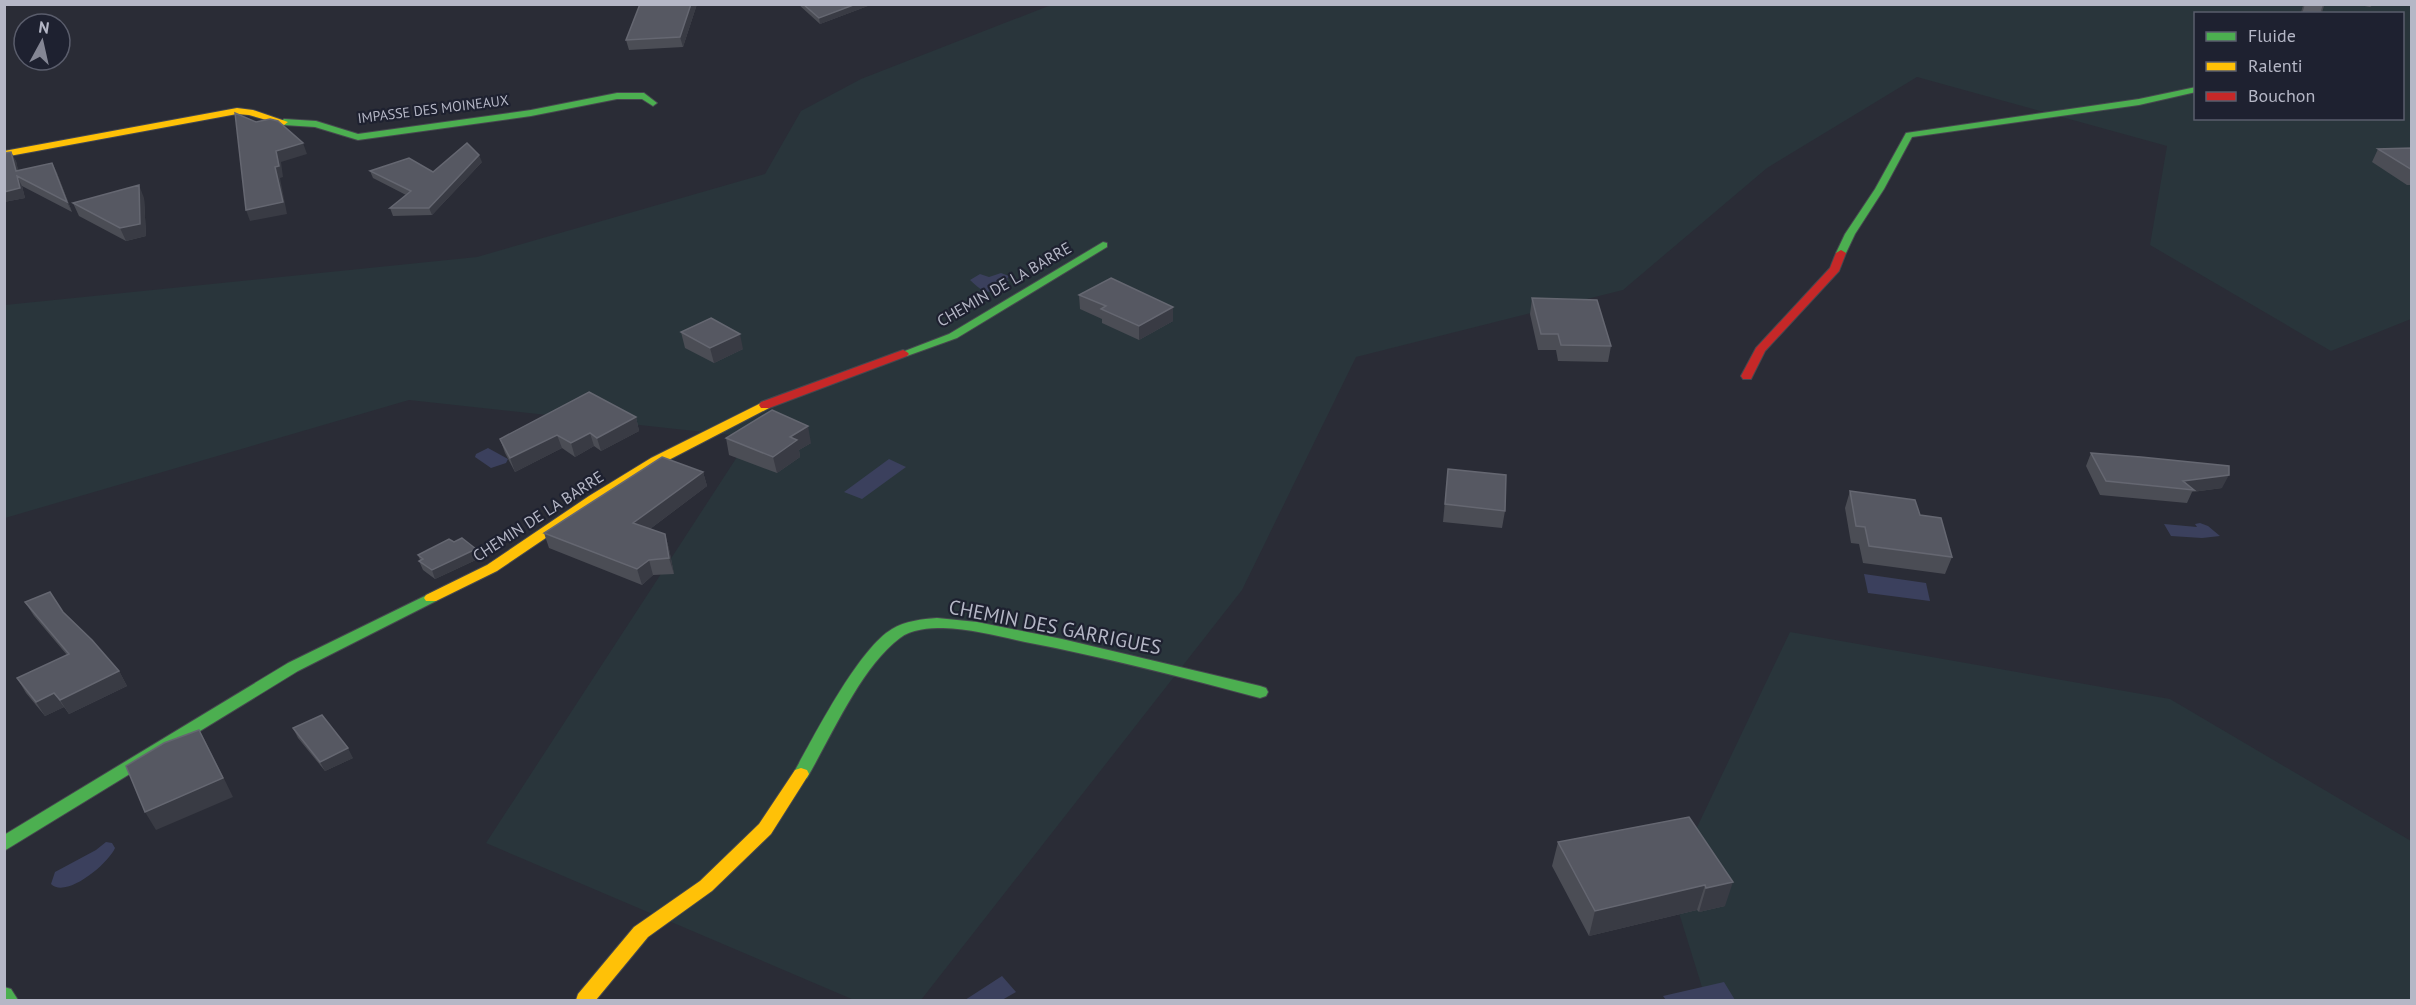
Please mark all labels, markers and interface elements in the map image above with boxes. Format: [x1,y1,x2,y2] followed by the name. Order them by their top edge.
[12,12,72,72] north arrow
[2194,12,2404,120] legend
[37,17,51,38] text: N
[2248,24,2296,47] text: Fluide
[2248,54,2303,77] text: Ralenti
[2248,84,2315,107] text: Bouchon
[357,91,510,127] street label: IMPASSE DES MOINEAUX
[933,237,1075,331] street label: CHEMIN DE LA BARRE
[469,466,607,566] street label: CHEMIN DE LA BARRE
[947,594,1163,660] street label: CHEMIN DES GARRIGUES

